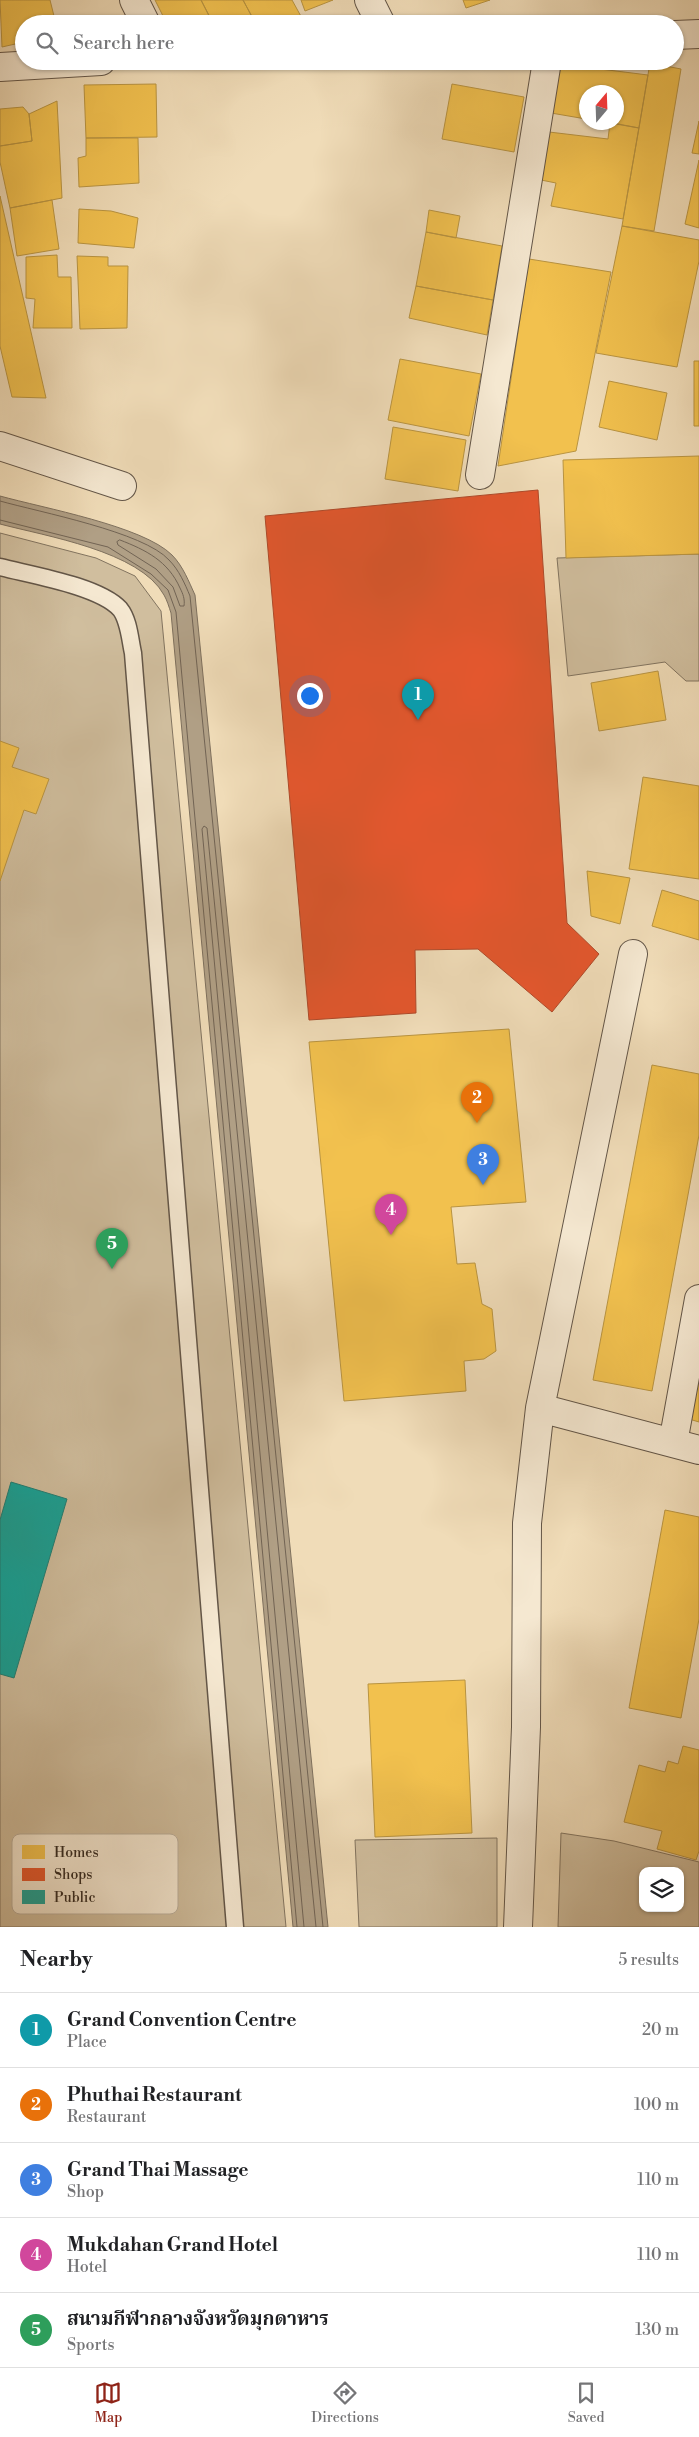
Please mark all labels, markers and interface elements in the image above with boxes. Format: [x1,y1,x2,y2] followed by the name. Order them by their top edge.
[15,15,684,70] search box
[33,29,61,57] icon: search
[73,31,174,55] text: Search here
[579,85,624,130] north arrow
[402,679,434,720] pin: 1
[297,683,323,709] your location
[461,1082,493,1123] pin: 2
[467,1144,499,1185] pin: 3
[375,1194,407,1235] pin: 4
[96,1228,128,1269] pin: 5
[12,1834,178,1914] legend
[54,1844,99,1862] text: Homes
[54,1866,92,1884] text: Shops
[639,1867,684,1912] map controls
[639,1867,684,1912] button: layers
[54,1889,95,1907] text: Public
[20,1947,93,1973] text: Nearby
[618,1950,679,1970] text: 5 results
[67,2008,296,2032] text: Grand Convention Centre
[32,2020,40,2040] text: 1
[642,2020,679,2040] text: 20 m
[67,2032,107,2052] text: Place
[67,2083,242,2107] text: Phuthai Restaurant
[31,2095,41,2115] text: 2
[634,2095,679,2115] text: 100 m
[67,2107,146,2127] text: Restaurant
[67,2158,248,2182] text: Grand Thai Massage
[31,2170,41,2190] text: 3
[637,2170,679,2190] text: 110 m
[67,2182,104,2202] text: Shop
[67,2233,278,2257] text: Mukdahan Grand Hotel
[31,2245,41,2265] text: 4
[637,2245,679,2265] text: 110 m
[67,2257,107,2277] text: Hotel
[67,2307,329,2331] text: สนามกีฬากลางจังหวัดมุกดาหาร
[31,2320,41,2340] text: 5
[635,2320,679,2340] text: 130 m
[67,2335,114,2355] text: Sports
[94,2379,122,2427] tab: Map
[311,2379,379,2427] tab: Directions
[568,2379,605,2427] tab: Saved

